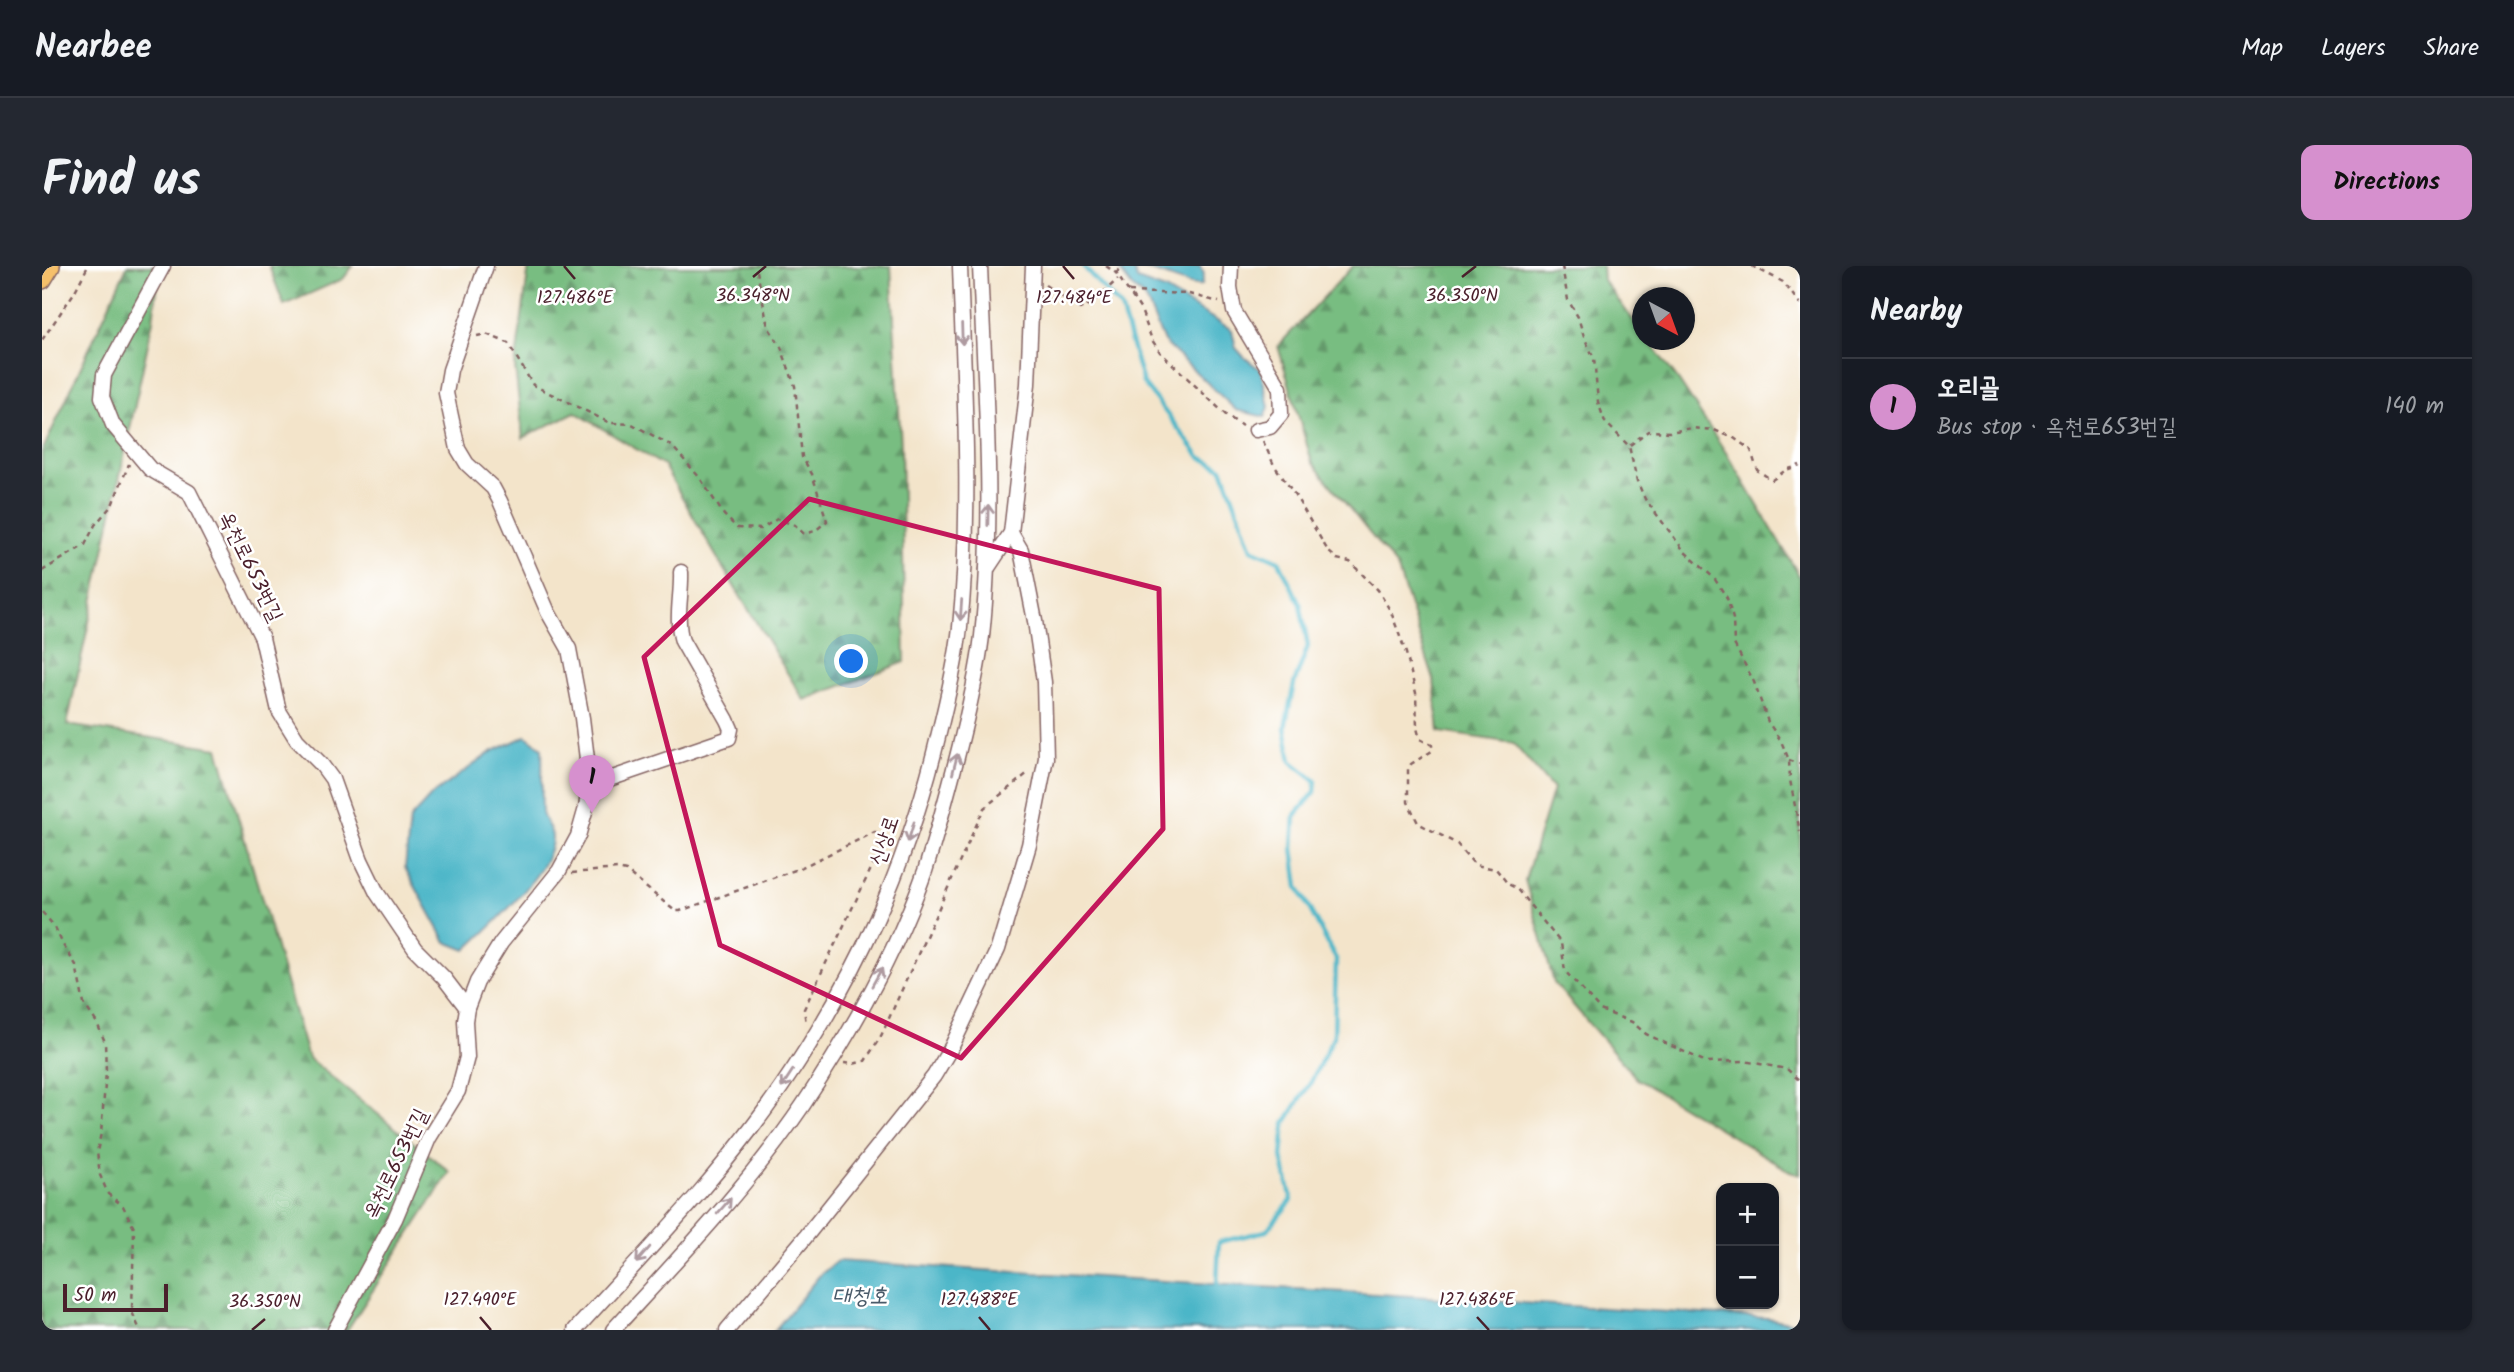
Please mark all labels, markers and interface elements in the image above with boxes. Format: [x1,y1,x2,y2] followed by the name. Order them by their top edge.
[35,22,152,75] text: Nearbee
[2241,29,2283,68] text: Map
[2321,29,2385,68] text: Layers
[2423,29,2479,68] text: Share
[42,143,200,221] text: Find us
[2301,145,2472,220] button: Directions
[716,282,790,311] text: 36.348°N
[1426,282,1498,311] text: 36.350°N
[537,284,613,313] text: 127.486°E
[1036,284,1112,313] text: 127.484°E
[1632,287,1695,350] north arrow
[1870,288,1962,336] text: Nearby
[956,322,969,345] one-way arrow
[1937,368,2000,410] text: 오리골
[1890,389,1896,425] text: 1
[2385,389,2444,425] text: 140 m
[1937,410,2177,446] text: Bus stop · 옥천로653번길
[981,504,995,527] one-way arrow
[209,506,291,628] street label: 옥천로653번길
[954,599,967,621] one-way arrow
[834,644,868,678] your location
[949,753,962,776] one-way arrow
[569,755,615,813] pin: 1
[861,812,909,870] street label: 신상로
[904,821,917,843] one-way arrow
[871,967,884,988] one-way arrow
[779,1068,793,1088] one-way arrow
[356,1103,438,1225] street label: 옥천로653번길
[1716,1183,1779,1309] map controls
[1716,1183,1779,1246] button: +
[716,1197,732,1215] one-way arrow
[635,1245,651,1263] one-way arrow
[1716,1246,1779,1309] button: −
[832,1279,888,1315] water label: 대청호
[63,1281,168,1313] scale bar
[74,1281,116,1311] text: 50 m
[443,1286,517,1315] text: 127.490°E
[941,1286,1018,1315] text: 127.488°E
[1439,1286,1515,1315] text: 127.486°E
[229,1288,301,1317] text: 36.350°N

